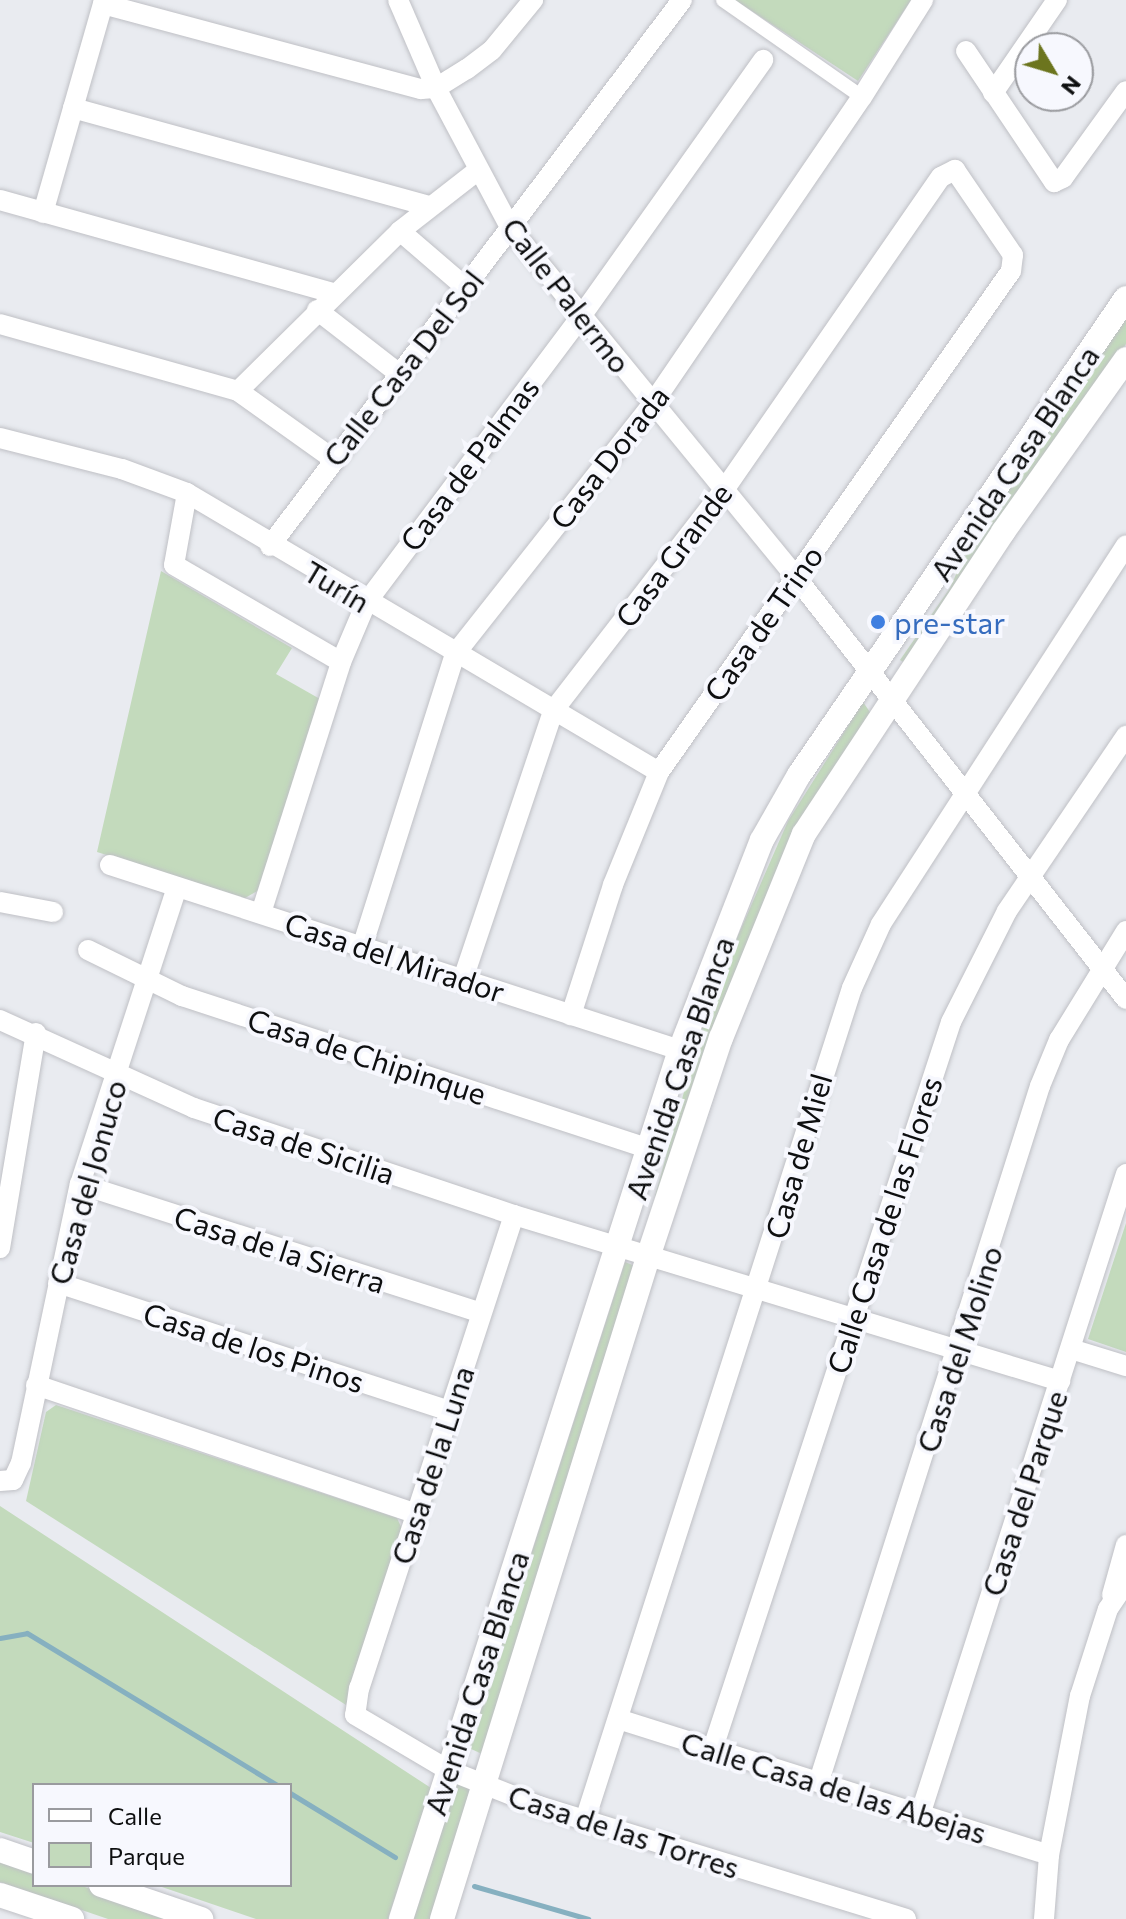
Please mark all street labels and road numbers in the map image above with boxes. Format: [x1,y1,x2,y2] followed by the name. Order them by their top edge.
[495,210,639,380] street label: Calle Palermo
[315,263,491,473] street label: Calle Casa Del Sol
[922,339,1106,587] street label: Avenida Casa Blanca
[392,370,546,558] street label: Casa de Palmas
[542,378,676,536] street label: Casa Dorada
[607,476,739,634] street label: Casa Grande
[696,538,830,708] street label: Casa de Trino
[298,552,376,620] street label: Turín
[281,905,509,1009] street label: Casa del Mirador
[617,932,741,1204] street label: Avenida Casa Blanca
[243,1000,491,1112] street label: Casa de Chipinque
[757,1069,839,1243] street label: Casa de Miel
[819,1072,949,1378] street label: Calle Casa de las Flores
[41,1076,133,1288] street label: Casa del Jonuco
[209,1099,399,1191] street label: Casa de Sicilia
[170,1198,390,1300] street label: Casa de la Sierra
[909,1241,1009,1457] street label: Casa del Molino
[139,1294,369,1400] street label: Casa de los Pinos
[383,1361,481,1569] street label: Casa de la Luna
[974,1386,1074,1600] street label: Casa del Parque
[416,1546,536,1820] street label: Avenida Casa Blanca
[677,1723,991,1851] street label: Calle Casa de las Abejas
[504,1777,744,1885] street label: Casa de las Torres

